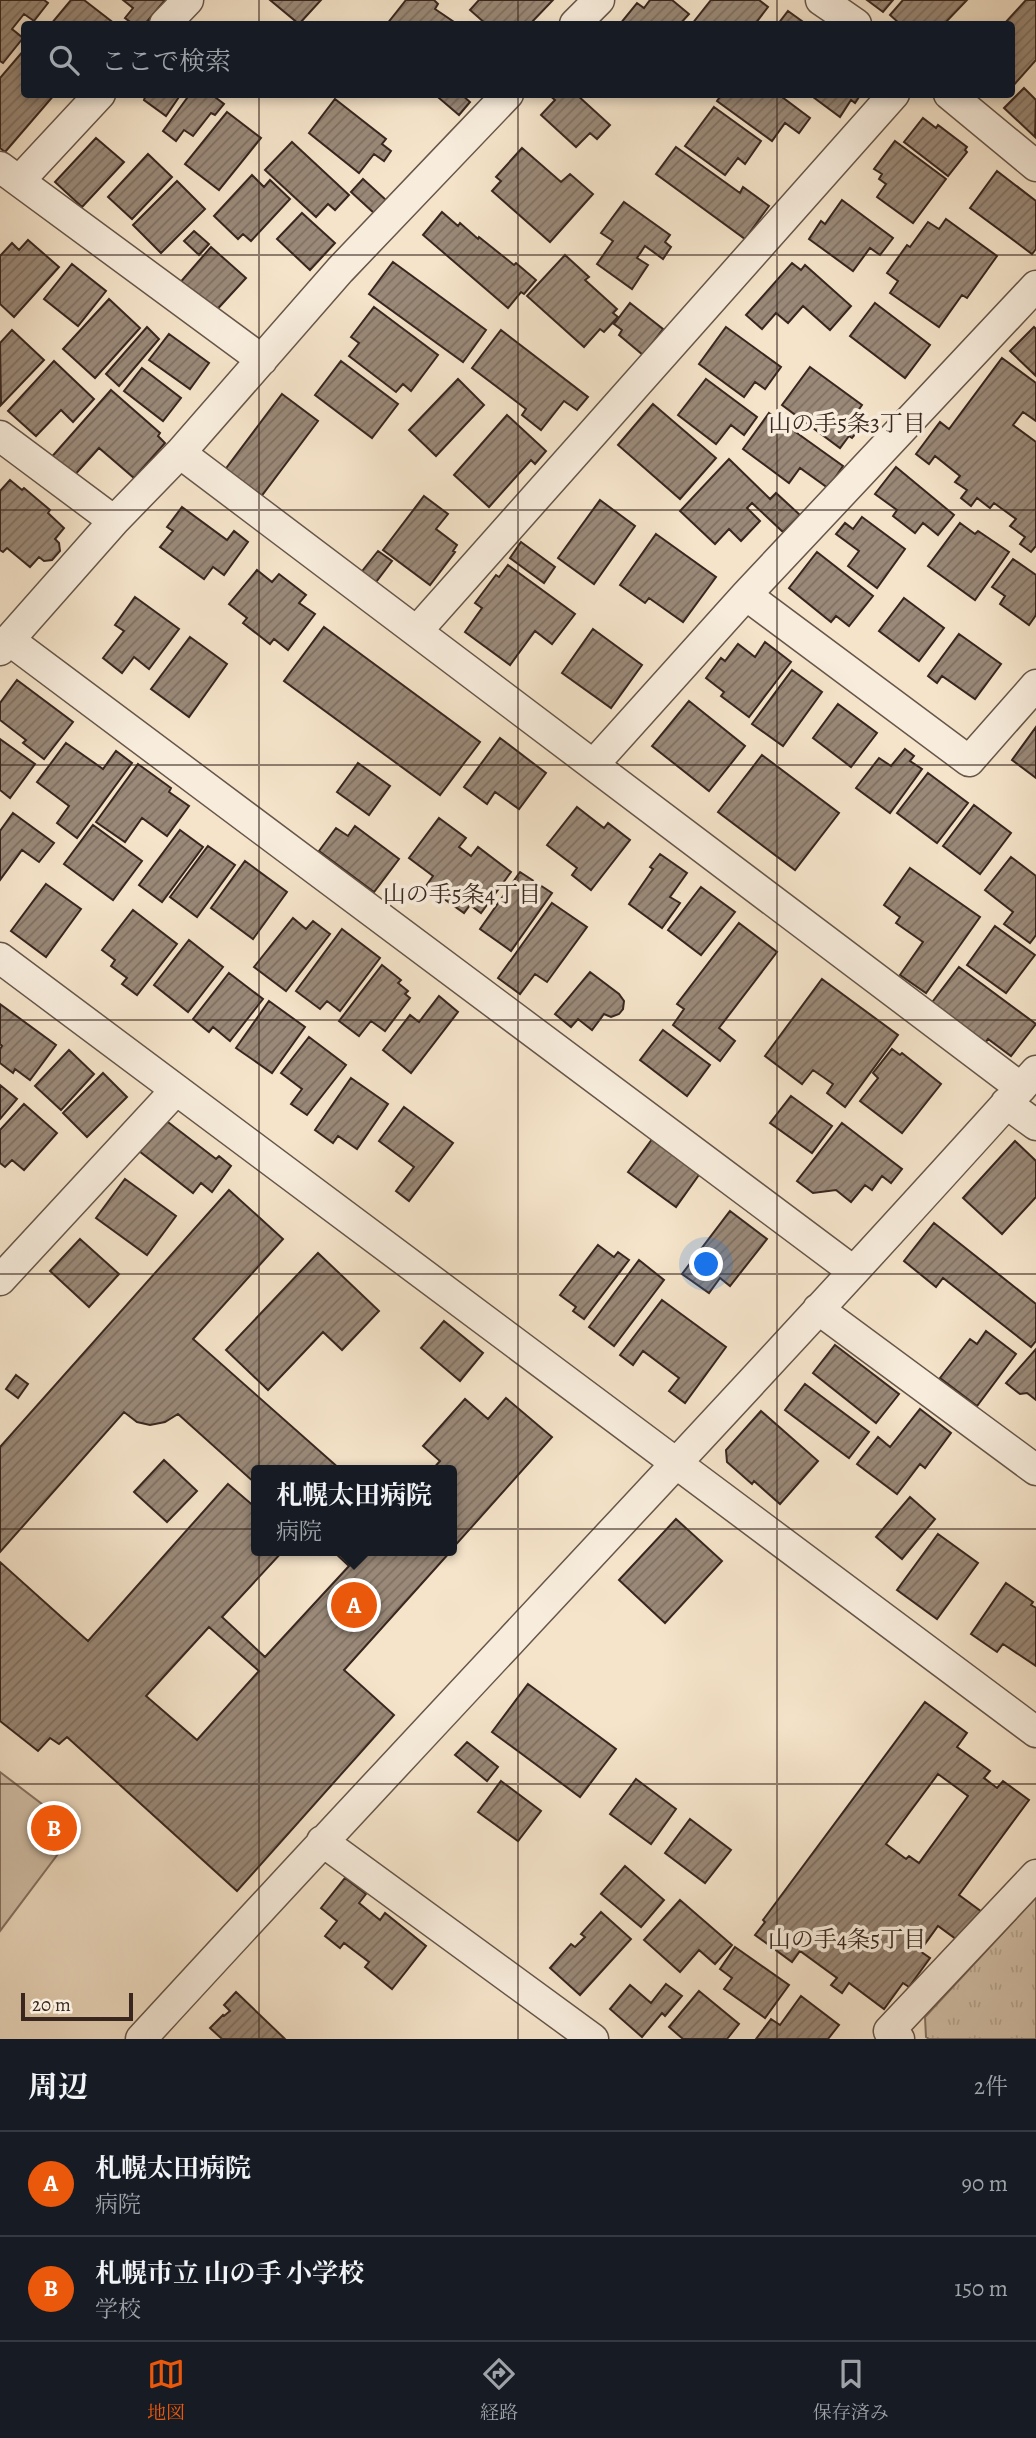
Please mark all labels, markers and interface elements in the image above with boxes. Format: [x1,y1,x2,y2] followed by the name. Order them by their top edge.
[21,21,1015,98] search box
[45,41,83,79] icon: search
[101,44,231,79] text: ここで検索
[768,408,926,439] district label: 山の手5条3丁目
[383,879,541,910] district label: 山の手5条4丁目
[689,1247,723,1281] your location
[251,1465,457,1556] popup
[276,1478,432,1513] text: 札幌太田病院
[276,1516,322,1547] text: 病院
[331,1579,377,1631] pin: A
[31,1802,77,1854] pin: B
[768,1924,926,1955] district label: 山の手4条5丁目
[21,1990,133,2022] scale bar
[32,1992,71,2018] text: 20 m
[28,2067,88,2107] text: 周辺
[974,2071,1008,2102] text: 2件
[95,2151,251,2186] text: 札幌太田病院
[44,2168,58,2199] text: A
[962,2168,1008,2199] text: 90 m
[95,2189,141,2220] text: 病院
[95,2256,364,2291] text: 札幌市立 山の手 小学校
[44,2273,58,2304] text: B
[954,2273,1008,2304] text: 150 m
[95,2294,141,2325] text: 学校
[147,2355,185,2426] tab: 地図
[480,2355,518,2426] tab: 経路
[813,2355,889,2426] tab: 保存済み

